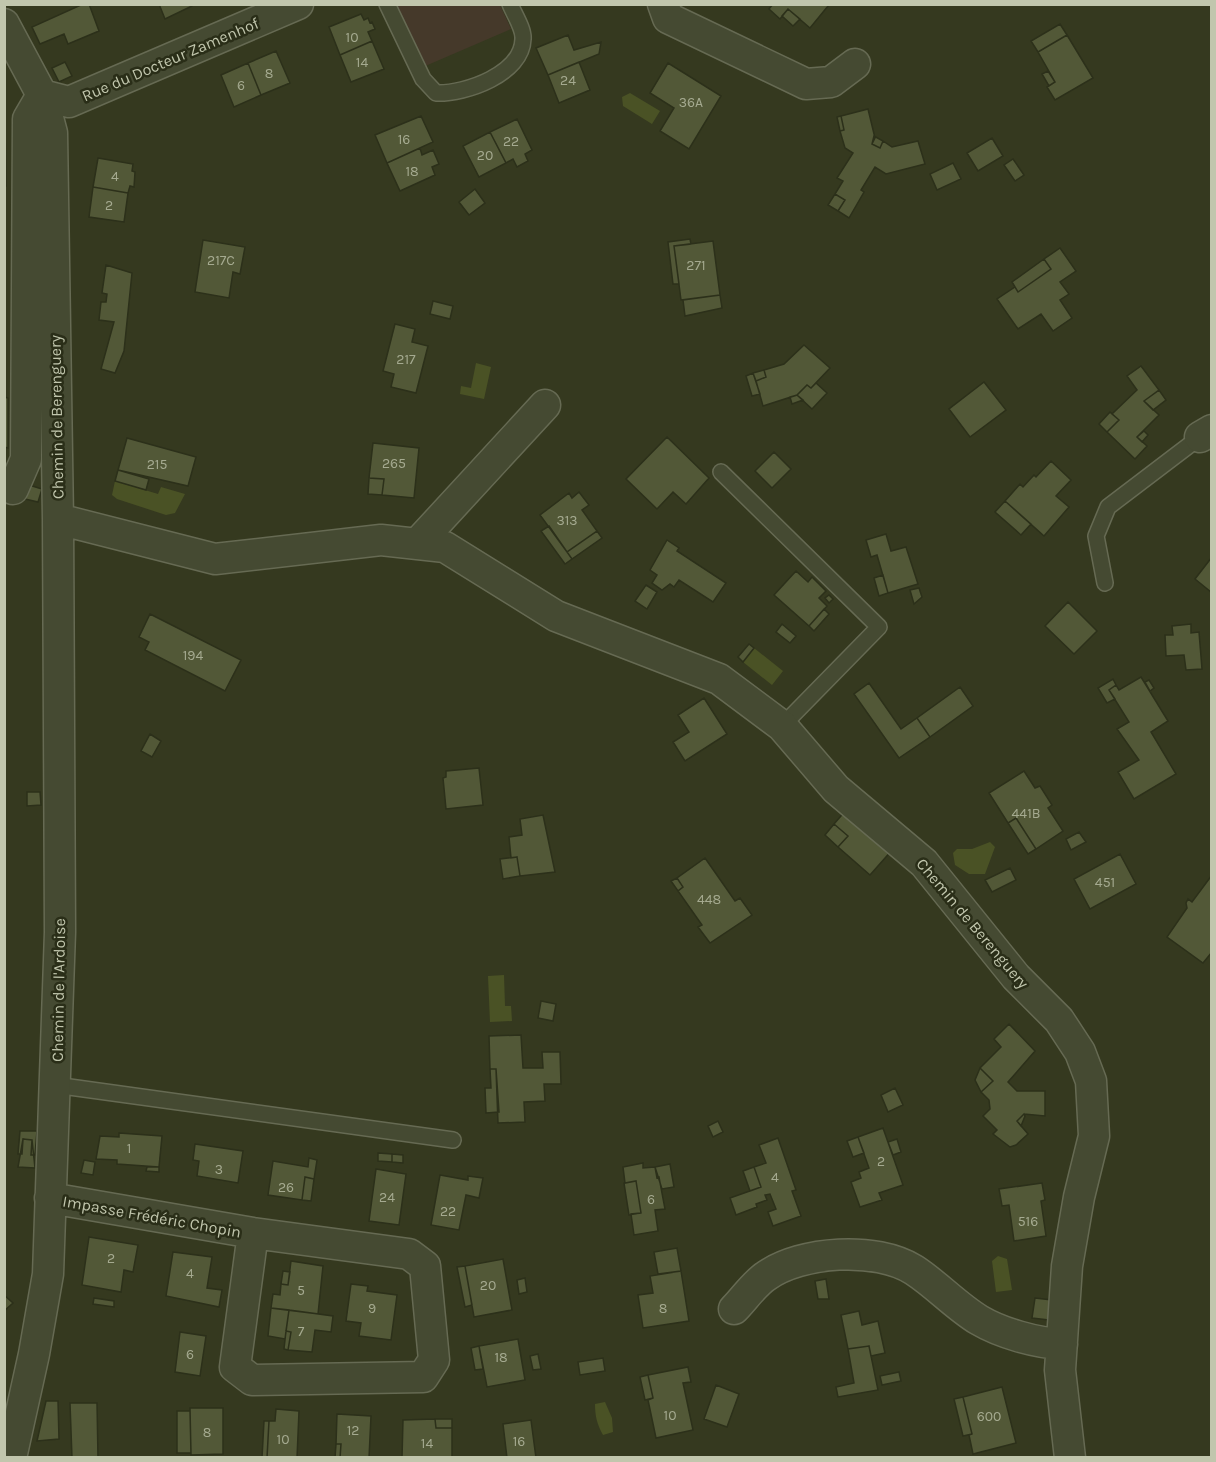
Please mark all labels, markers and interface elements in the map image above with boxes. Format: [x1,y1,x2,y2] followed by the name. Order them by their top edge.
[79,13,262,105] street label: Rue du Docteur Zamenhof
[346,29,358,46] house number: 10
[356,54,368,71] house number: 14
[265,65,273,82] house number: 8
[560,72,576,89] house number: 24
[237,77,245,94] house number: 6
[679,94,703,111] house number: 36A
[398,131,410,148] house number: 16
[503,133,519,150] house number: 22
[477,147,493,164] house number: 20
[405,163,419,180] house number: 18
[111,168,119,185] house number: 4
[105,197,113,214] house number: 2
[207,252,235,269] house number: 217C
[686,257,706,274] house number: 271
[46,334,67,499] street label: Chemin de Berenguery
[396,351,416,368] house number: 217
[382,455,406,472] house number: 265
[147,456,167,473] house number: 215
[556,512,578,529] house number: 313
[183,647,203,664] house number: 194
[1012,805,1040,822] house number: 441B
[913,854,1033,993] street label: Chemin de Berenguery
[1095,874,1115,891] house number: 451
[697,891,721,908] house number: 448
[48,918,69,1062] street label: Chemin de l'Ardoise
[127,1140,131,1157] house number: 1
[877,1153,885,1170] house number: 2
[215,1161,223,1178] house number: 3
[771,1169,779,1186] house number: 4
[278,1179,294,1196] house number: 26
[379,1189,395,1206] house number: 24
[61,1191,243,1242] street label: Impasse Frédéric Chopin
[647,1191,655,1208] house number: 6
[440,1203,456,1220] house number: 22
[1018,1213,1038,1230] house number: 516
[107,1250,115,1267] house number: 2
[186,1265,194,1282] house number: 4
[480,1277,496,1294] house number: 20
[297,1282,305,1299] house number: 5
[368,1300,376,1317] house number: 9
[659,1300,667,1317] house number: 8
[298,1323,305,1340] house number: 7
[186,1346,194,1363] house number: 6
[494,1349,508,1366] house number: 18
[664,1407,676,1424] house number: 10
[977,1408,1001,1425] house number: 600
[347,1422,359,1439] house number: 12
[203,1424,211,1441] house number: 8
[277,1431,289,1448] house number: 10
[513,1433,525,1450] house number: 16
[421,1435,433,1452] house number: 14

